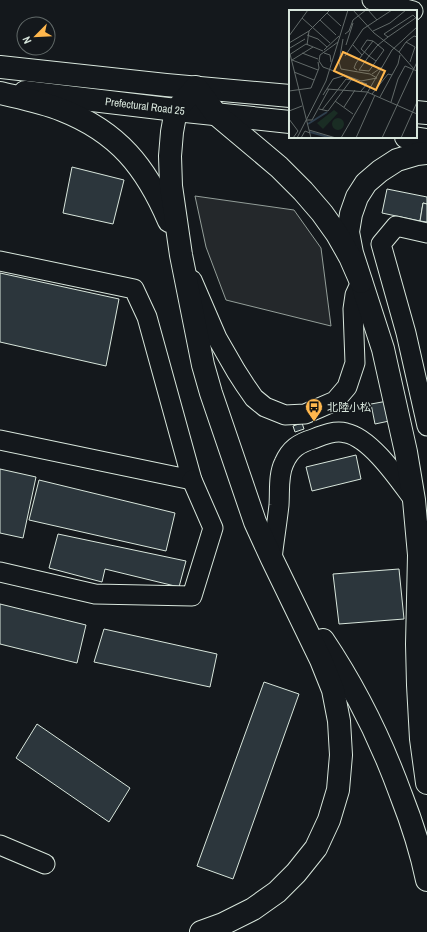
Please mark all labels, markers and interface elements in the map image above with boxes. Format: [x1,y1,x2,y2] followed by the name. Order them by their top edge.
[289,10,417,138] inset map
[16,16,56,56] north arrow
[19,34,35,46] text: N
[104,94,186,118] street label: Prefectural Road 25
[304,397,324,422] bus stop icon: 北陸小松
[327,400,371,414] place label: 北陸小松

